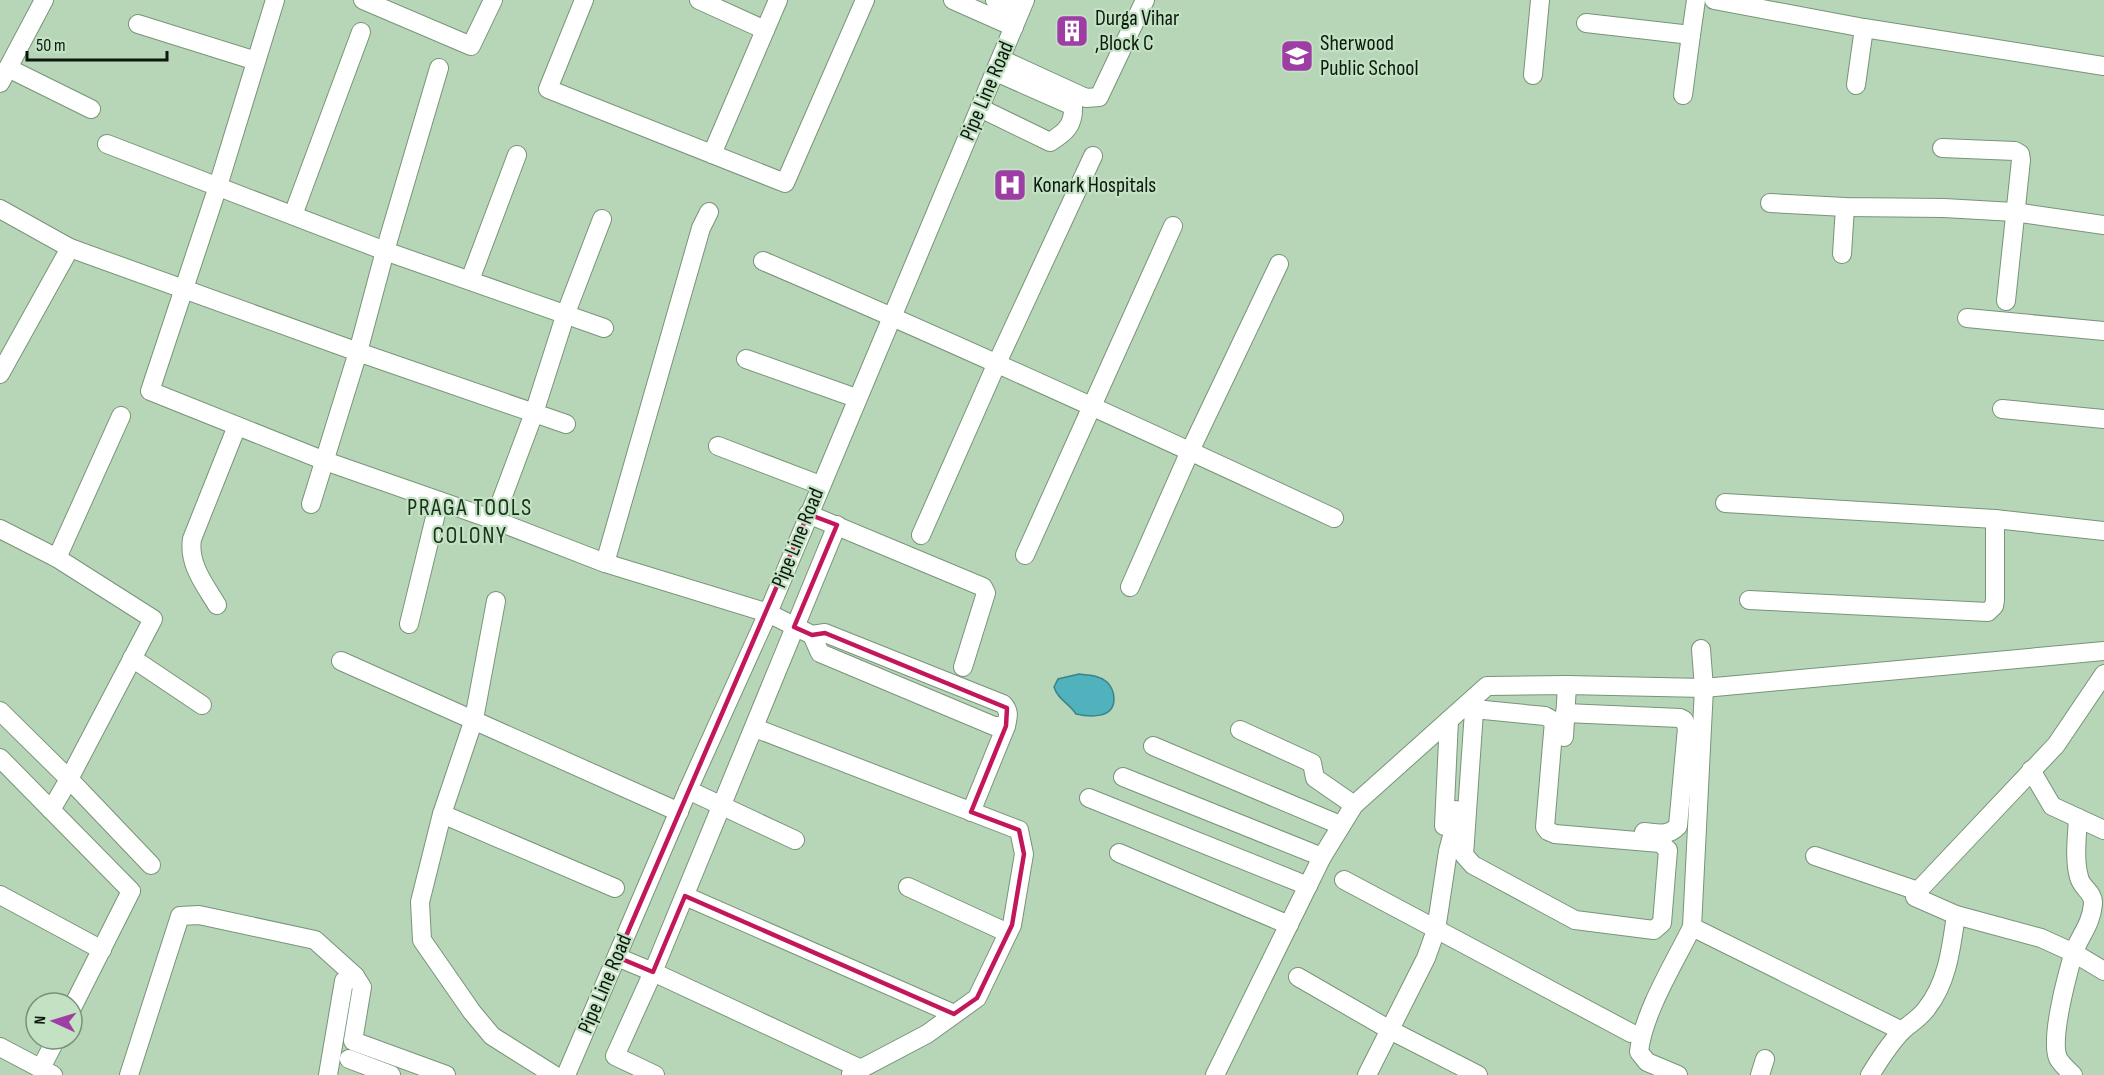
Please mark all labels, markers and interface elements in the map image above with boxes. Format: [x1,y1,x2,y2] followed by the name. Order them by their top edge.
[1095,5,1179,57] place label: Durga Vihar ,Block C
[1054,13,1090,49] building icon: Durga Vihar ,Block C
[27,24,166,62] scale bar
[1320,30,1419,82] place label: Sherwood Public School
[36,35,66,56] text: 50 m
[954,37,1020,145] street label: Pipe Line Road
[1279,38,1315,74] school or university icon: Sherwood Public School
[992,167,1028,203] hospital icon: Konark Hospitals
[1033,172,1156,199] place label: Konark Hospitals
[766,484,830,592] street label: Pipe Line Road
[407,493,533,550] district label: PRAGA TOOLS COLONY
[572,930,638,1038] street label: Pipe Line Road
[24,991,84,1051] north arrow
[31,1015,50,1025] text: N

